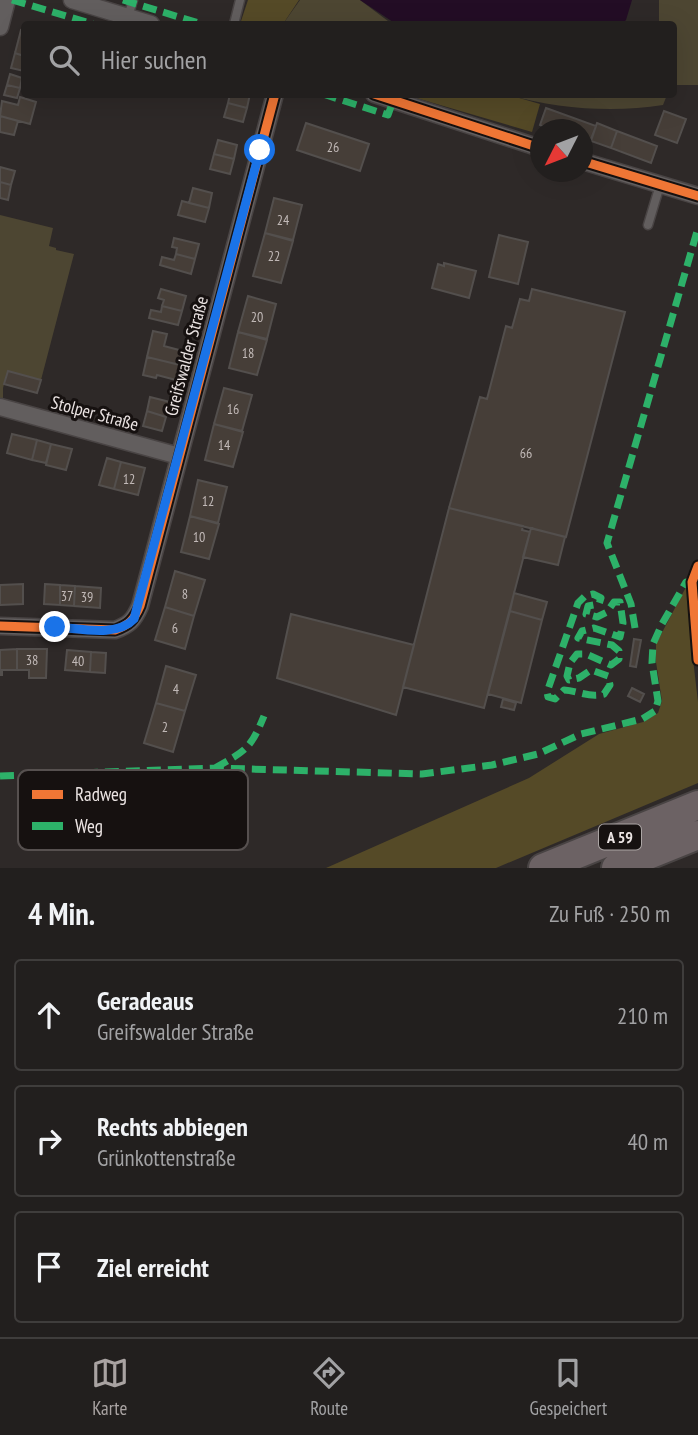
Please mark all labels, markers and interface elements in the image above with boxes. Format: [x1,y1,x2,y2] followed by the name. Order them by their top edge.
[21,21,677,98] search box
[45,41,83,79] icon: search
[101,43,207,76] text: Hier suchen
[530,119,593,182] north arrow
[244,134,275,165] route start
[327,138,339,156] house number: 26
[277,211,290,229] house number: 24
[268,247,280,265] house number: 22
[159,294,213,418] street label: Greifswalder Straße
[251,308,263,326] house number: 20
[242,344,254,362] house number: 18
[49,390,141,436] street label: Stolper Straße
[227,400,239,418] house number: 16
[218,436,231,454] house number: 14
[520,444,532,462] house number: 66
[123,470,135,488] house number: 12
[202,492,214,510] house number: 12
[193,528,205,546] house number: 10
[182,585,188,603] house number: 8
[61,587,73,605] house number: 37
[81,588,93,606] house number: 39
[39,611,70,642] route end
[172,619,178,637] house number: 6
[26,651,38,669] house number: 38
[72,652,84,670] house number: 40
[173,680,180,698] house number: 4
[162,718,168,736] house number: 2
[18,770,248,850] legend
[75,782,127,806] text: Radweg
[75,814,103,838] text: Weg
[599,824,641,850] road number: A 59
[28,894,95,933] text: 4 Min.
[549,899,670,928] text: Zu Fuß · 250 m
[97,984,194,1017] text: Geradeaus
[30,996,68,1034] icon: ahead
[617,1001,668,1030] text: 210 m
[97,1017,254,1046] text: Greifswalder Straße
[97,1110,248,1143] text: Rechts abbiegen
[30,1122,68,1160] icon: right
[627,1127,668,1156] text: 40 m
[97,1143,236,1172] text: Grünkottenstraße
[30,1248,68,1286] icon: arrive
[97,1251,209,1284] text: Ziel erreicht
[91,1354,129,1420] tab: Karte
[310,1354,348,1420] tab: Route
[530,1354,607,1420] tab: Gespeichert

